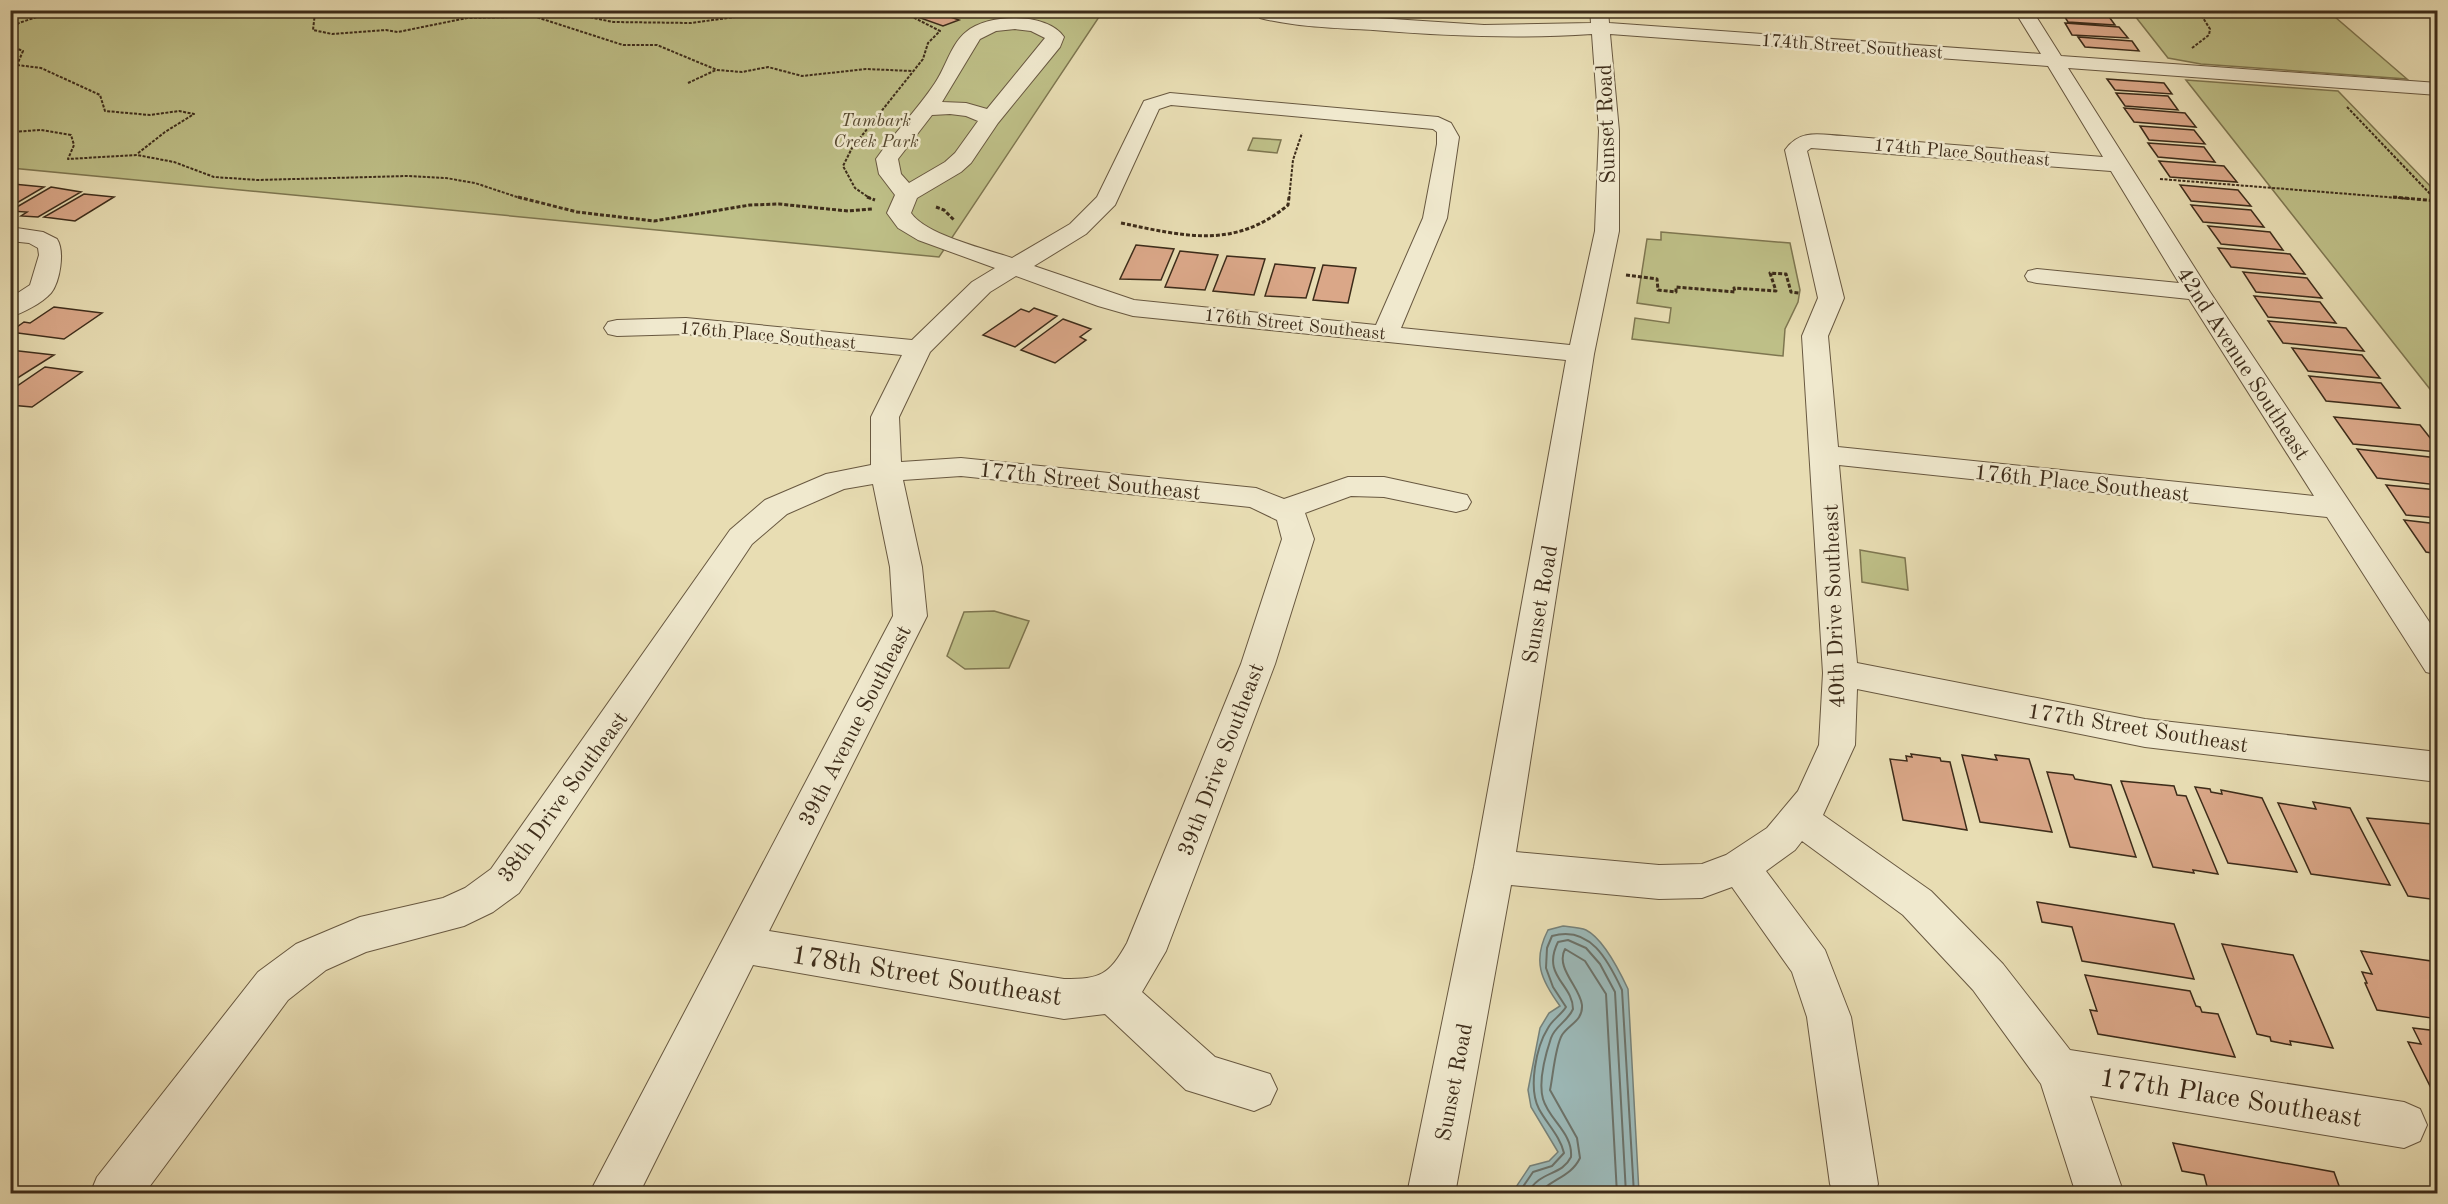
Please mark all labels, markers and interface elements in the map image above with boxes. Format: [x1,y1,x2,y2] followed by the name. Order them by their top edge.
[1760,32,1943,62] street label: 174th Street Southeast
[1594,64,1620,184] street label: Sunset Road
[833,112,919,151] park label: Tambark Creek Park
[1873,136,2051,170] street label: 174th Place Southeast
[2172,264,2313,465] street label: 42nd Avenue Southeast
[1203,307,1386,343] street label: 176th Street Southeast
[679,319,857,353] street label: 176th Place Southeast
[978,459,1202,505] street label: 177th Street Southeast
[1973,462,2190,506] street label: 176th Place Southeast
[1820,503,1850,709] street label: 40th Drive Southeast
[1520,543,1562,665] street label: Sunset Road
[796,622,916,830] street label: 39th Avenue Southeast
[1175,660,1269,859] street label: 39th Drive Southeast
[2026,701,2249,757] street label: 177th Street Southeast
[495,708,633,886] street label: 38th Drive Southeast
[790,942,1064,1011] street label: 178th Street Southeast
[1433,1021,1477,1143] street label: Sunset Road
[2098,1064,2364,1133] street label: 177th Place Southeast

